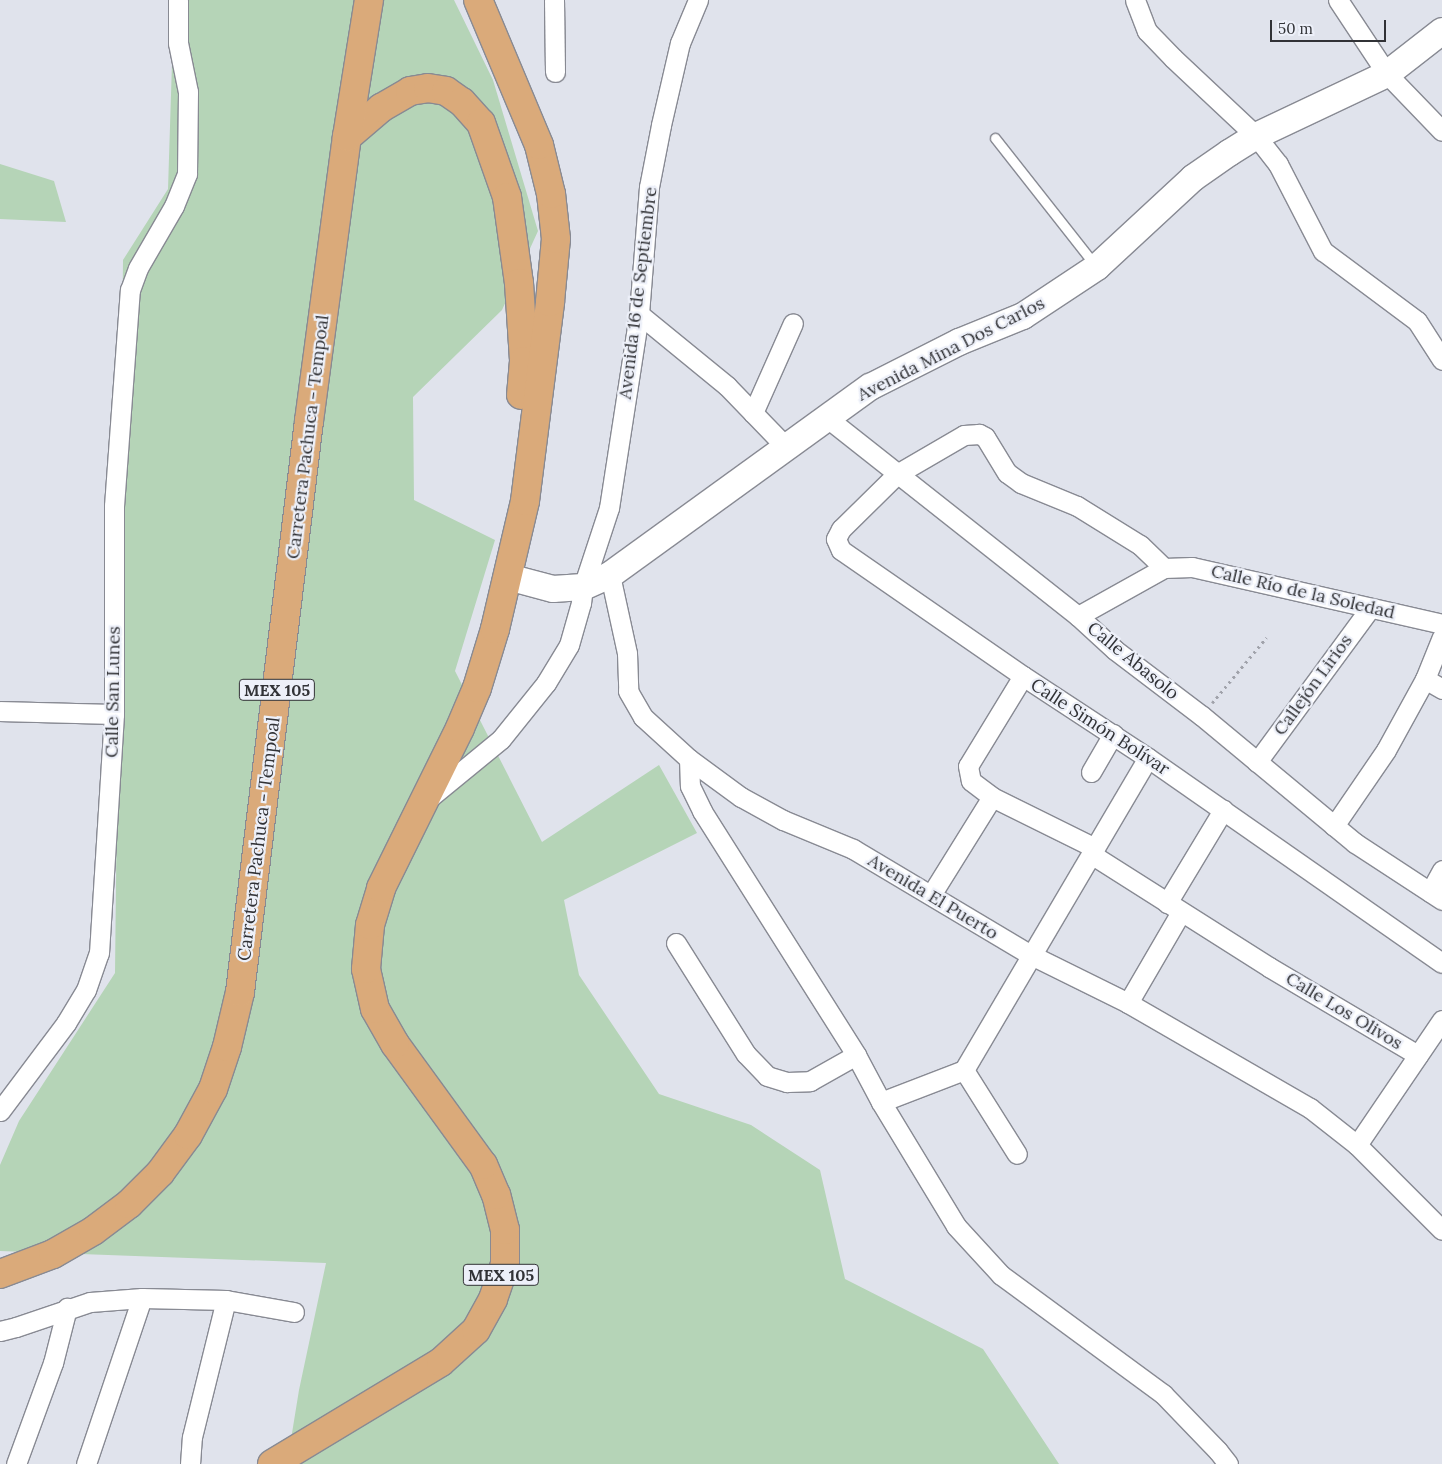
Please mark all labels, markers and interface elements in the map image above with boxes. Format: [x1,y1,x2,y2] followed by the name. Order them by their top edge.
[1272,10,1388,42] scale bar
[1278,19,1313,38] text: 50 m
[614,186,662,400] street label: Avenida 16 de Septiembre
[854,292,1048,406] street label: Avenida Mina Dos Carlos
[282,314,334,560] street label: Carretera Pachuca - Tempoal
[1209,560,1397,624] street label: Calle Río de la Soledad
[1083,618,1183,704] street label: Calle Abasolo
[101,626,125,758] street label: Calle San Lunes
[1269,630,1357,740] street label: Callejón Lirios
[1026,674,1174,780] street label: Calle Simón Bolívar
[238,676,316,704] road number: MEX 105
[233,716,285,962] street label: Carretera Pachuca - Tempoal
[864,850,1002,944] street label: Avenida El Puerto
[1282,968,1406,1054] street label: Calle Los Olivos
[462,1262,540,1288] road number: MEX 105

